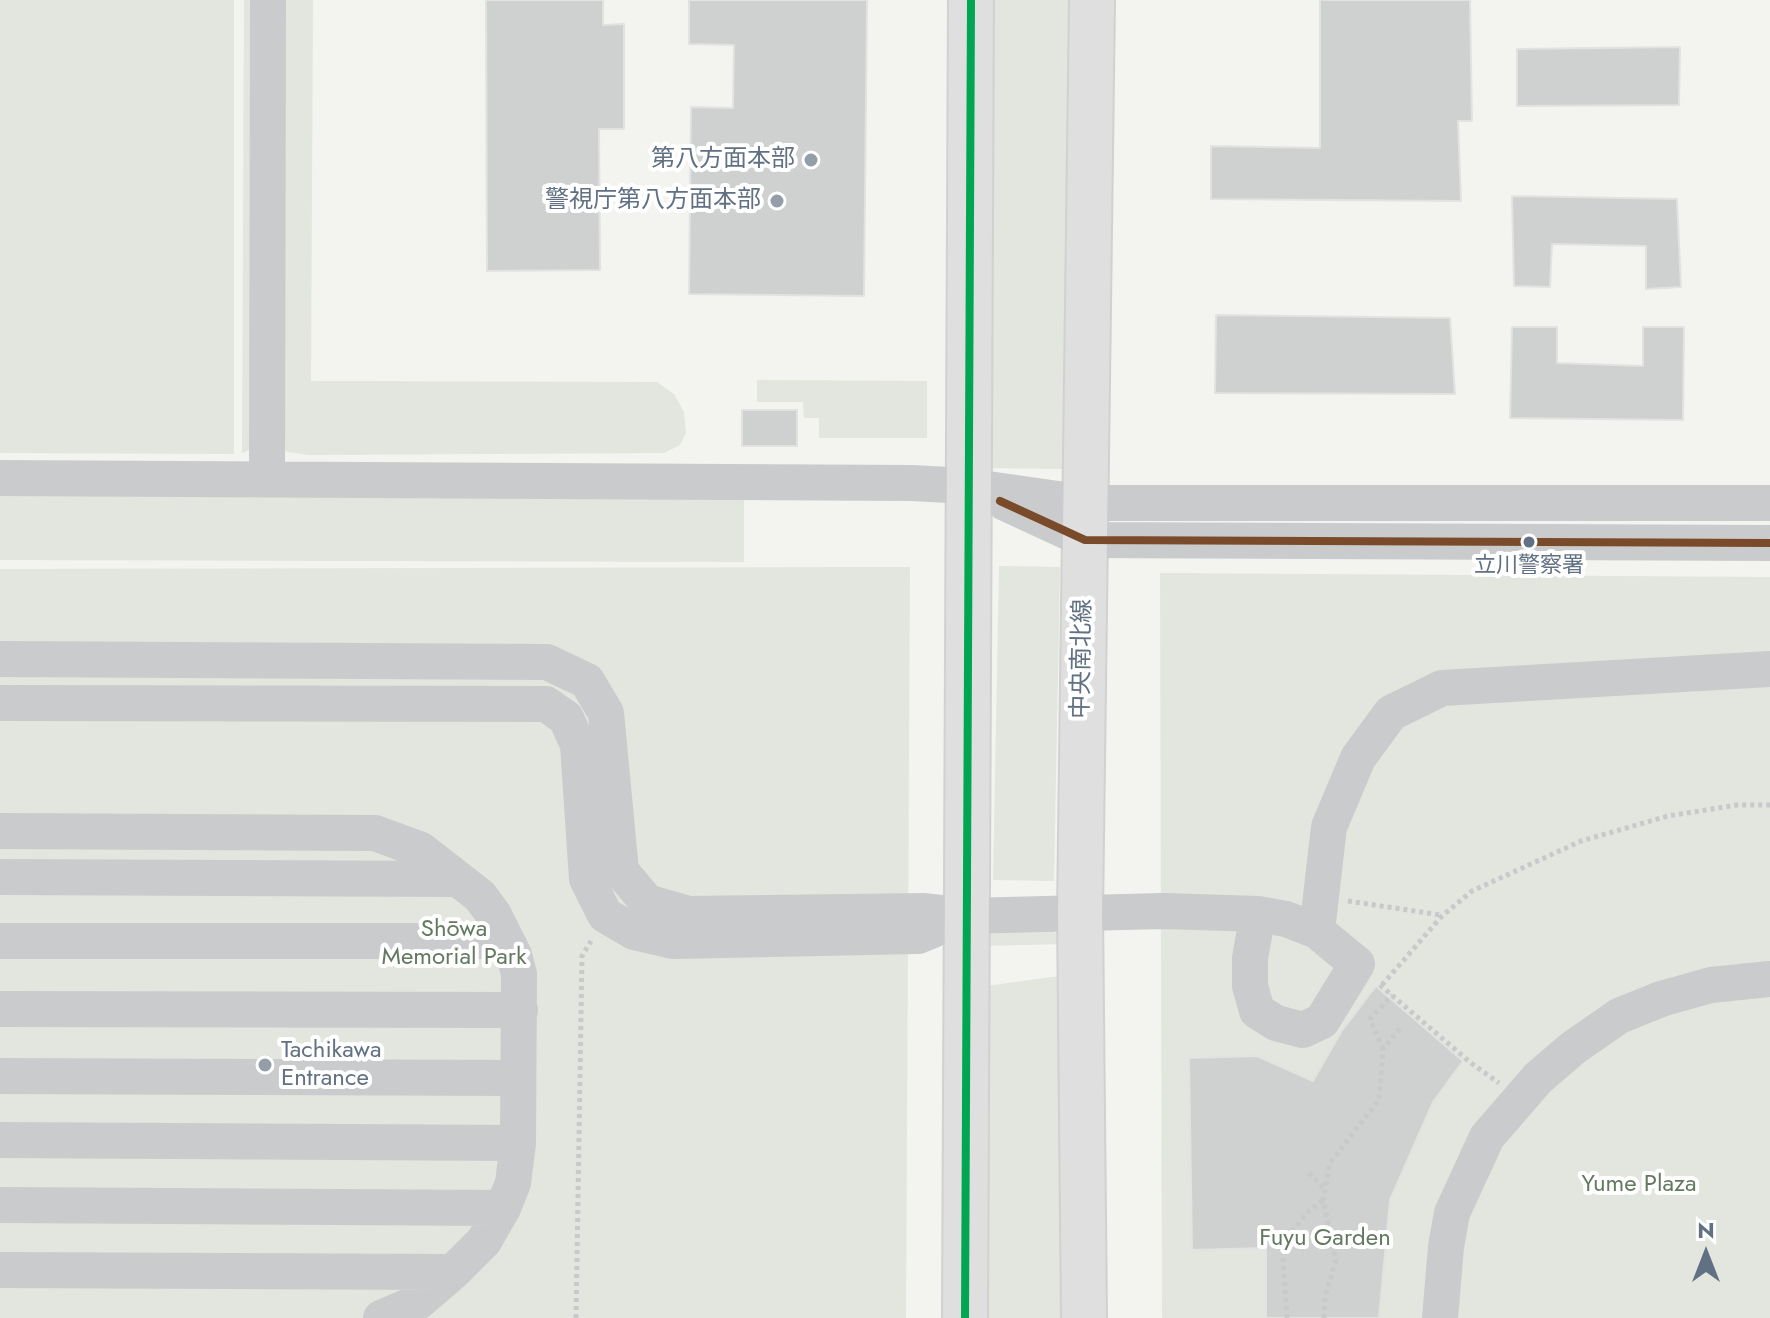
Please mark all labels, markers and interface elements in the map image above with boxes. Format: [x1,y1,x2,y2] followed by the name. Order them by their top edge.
[651,146,795,174] place label: 第八方面本部
[802,151,820,169] marker: 第八方面本部
[545,187,761,215] place label: 警視庁第八方面本部
[768,192,786,210] marker: 警視庁第八方面本部
[1521,534,1537,550] marker: 立川警察署
[1474,554,1584,580] place label: 立川警察署
[1068,599,1098,719] street label: 中央南北線
[381,916,527,972] park label: Shōwa Memorial Park
[281,1037,381,1093] place label: Tachikawa Entrance
[256,1056,274,1074] marker: Tachikawa Entrance
[1581,1171,1697,1199] park label: Yume Plaza
[1666,1214,1746,1294] north arrow
[1697,1214,1715,1246] text: N
[1259,1225,1391,1253] park label: Fuyu Garden

